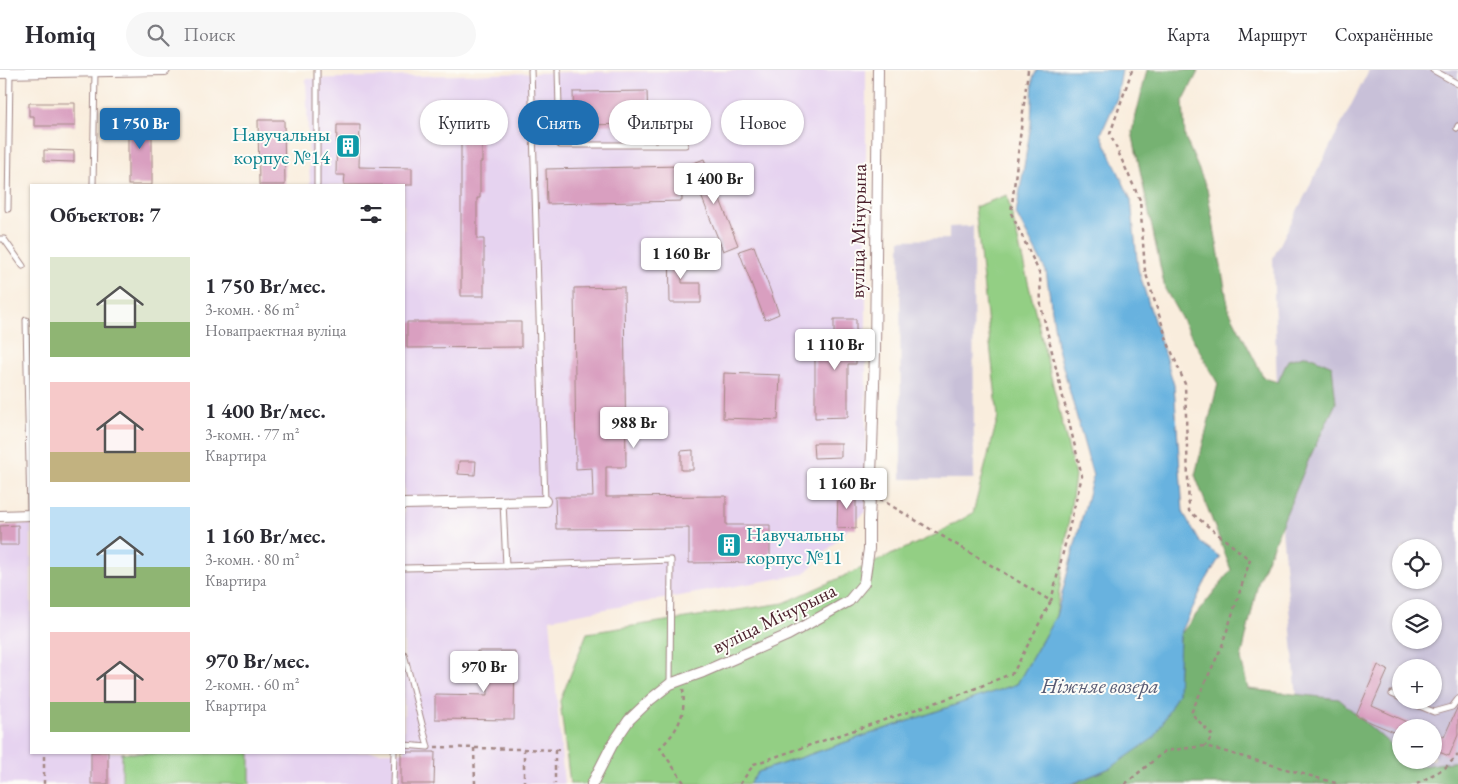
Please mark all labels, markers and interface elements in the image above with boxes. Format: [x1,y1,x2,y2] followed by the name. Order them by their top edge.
[126,12,476,57] search box
[25,19,96,50] text: Homiq
[144,21,172,49] icon: search
[184,22,235,47] text: Поиск
[1167,23,1210,46] text: Карта
[1238,23,1307,46] text: Маршрут
[1335,23,1433,46] text: Сохранённые
[420,100,508,145] chip: Купить
[518,100,599,145] chip: Снять
[609,100,711,145] chip: Фильтры
[721,100,804,145] chip: Новое
[88,108,192,150] pin: 1 750 Br
[111,113,169,134] text: 1 750 Br
[232,121,330,170] place label: Навучальны корпус №14
[335,133,361,159] building icon: Навучальны корпус №14
[662,162,766,205] pin: 1 400 Br
[844,163,872,299] street label: вуліца Мічурына
[685,168,743,189] text: 1 400 Br
[357,200,385,228] icon: filters
[50,201,161,228] text: Объектов: 7
[629,238,733,280] pin: 1 160 Br
[652,243,710,264] text: 1 160 Br
[205,272,326,299] text: 1 750 Br/мес.
[90,277,150,337] icon: home
[205,299,300,320] text: 3-комн. · 86 m²
[205,320,346,341] text: Новапраектная вуліца
[783,328,887,371] pin: 1 110 Br
[806,334,864,355] text: 1 110 Br
[205,397,326,424] text: 1 400 Br/мес.
[90,402,150,462] icon: home
[593,406,675,449] pin: 988 Br
[611,412,657,433] text: 988 Br
[205,424,300,445] text: 3-комн. · 77 m²
[205,445,266,466] text: Квартира
[795,468,899,510] pin: 1 160 Br
[818,473,876,494] text: 1 160 Br
[746,521,844,570] place label: Навучальны корпус №11
[205,522,326,549] text: 1 160 Br/мес.
[90,527,150,587] icon: home
[716,532,742,558] building icon: Навучальны корпус №11
[1392,539,1442,769] map controls
[1392,539,1442,589] button: locate
[205,549,300,570] text: 3-комн. · 80 m²
[205,570,266,591] text: Квартира
[708,577,840,659] street label: вуліца Мічурына
[1392,599,1442,649] button: layers
[205,647,310,674] text: 970 Br/мес.
[443,650,525,693] pin: 970 Br
[90,652,150,712] icon: home
[461,656,507,677] text: 970 Br
[1392,659,1442,709] button: +
[1040,672,1159,699] water label: Ніжняе возера
[205,674,300,695] text: 2-комн. · 60 m²
[205,695,266,716] text: Квартира
[1392,719,1442,769] button: −

